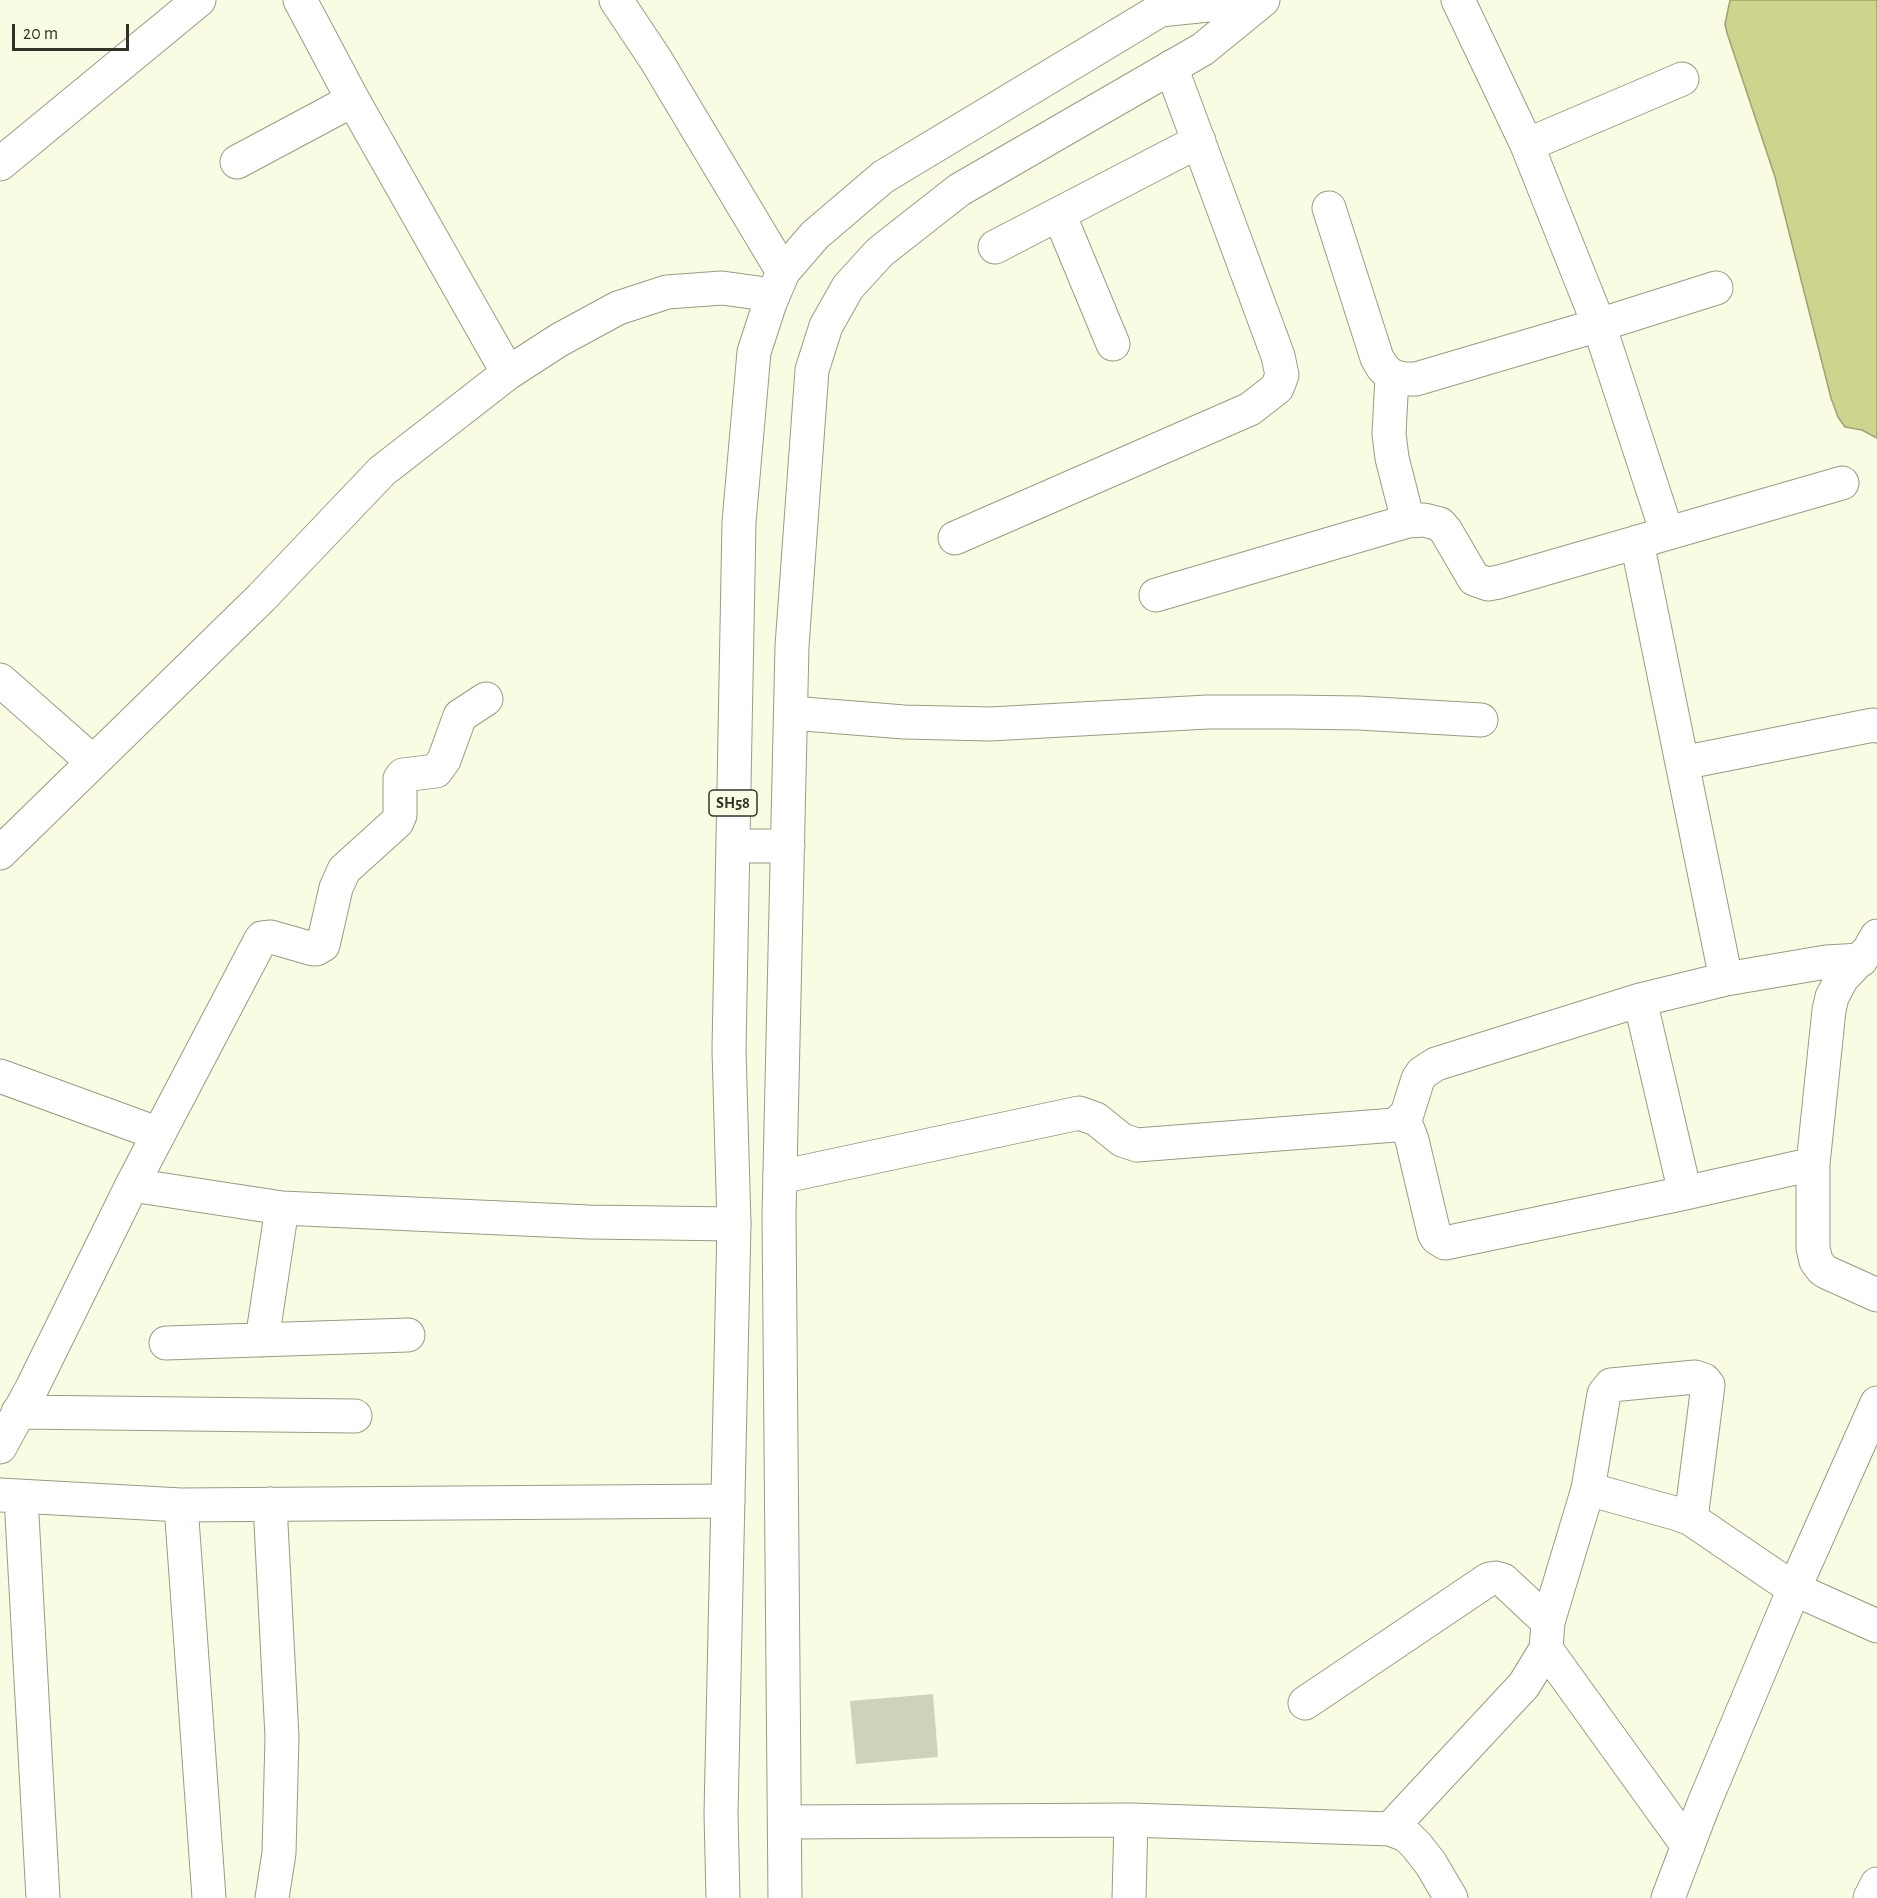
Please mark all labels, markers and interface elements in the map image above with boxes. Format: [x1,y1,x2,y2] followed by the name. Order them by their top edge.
[15,12,132,50] scale bar
[23,25,58,43] text: 20 m
[709,790,757,816] road number: SH58

